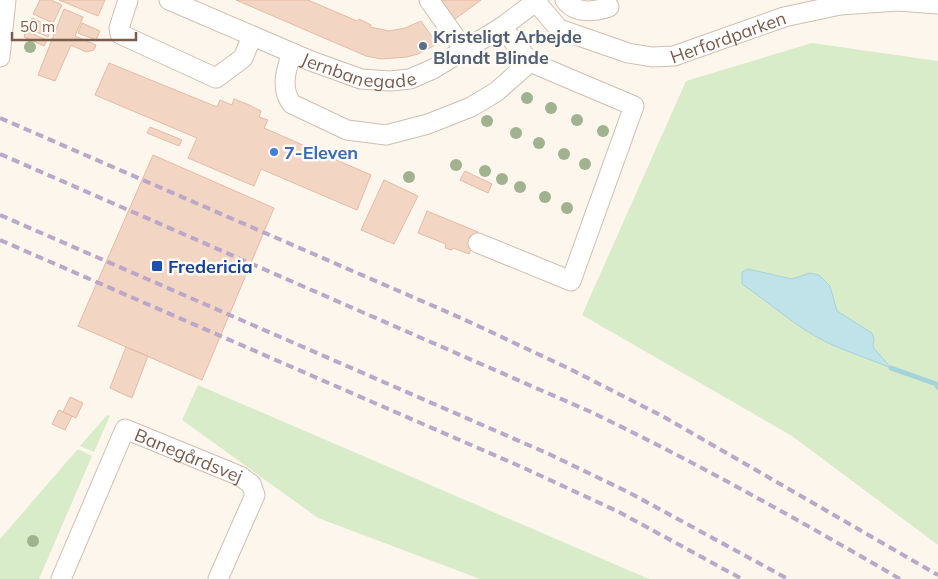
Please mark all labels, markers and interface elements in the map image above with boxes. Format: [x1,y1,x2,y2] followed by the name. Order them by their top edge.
[667,6,789,68] street label: Herfordparken
[12,10,136,42] scale bar
[20,17,55,36] text: 50 m
[433,25,582,69] place label: Kristeligt Arbejde Blandt Blinde
[417,40,429,52] marker: Kristeligt Arbejde Blandt Blinde
[298,47,420,93] street label: Jernbanegade
[284,141,358,164] place label: 7-Eleven
[268,146,280,158] marker: 7-Eleven
[168,255,253,278] place label: Fredericia
[150,259,164,273] marker: Fredericia
[131,423,246,487] street label: Banegårdsvej

